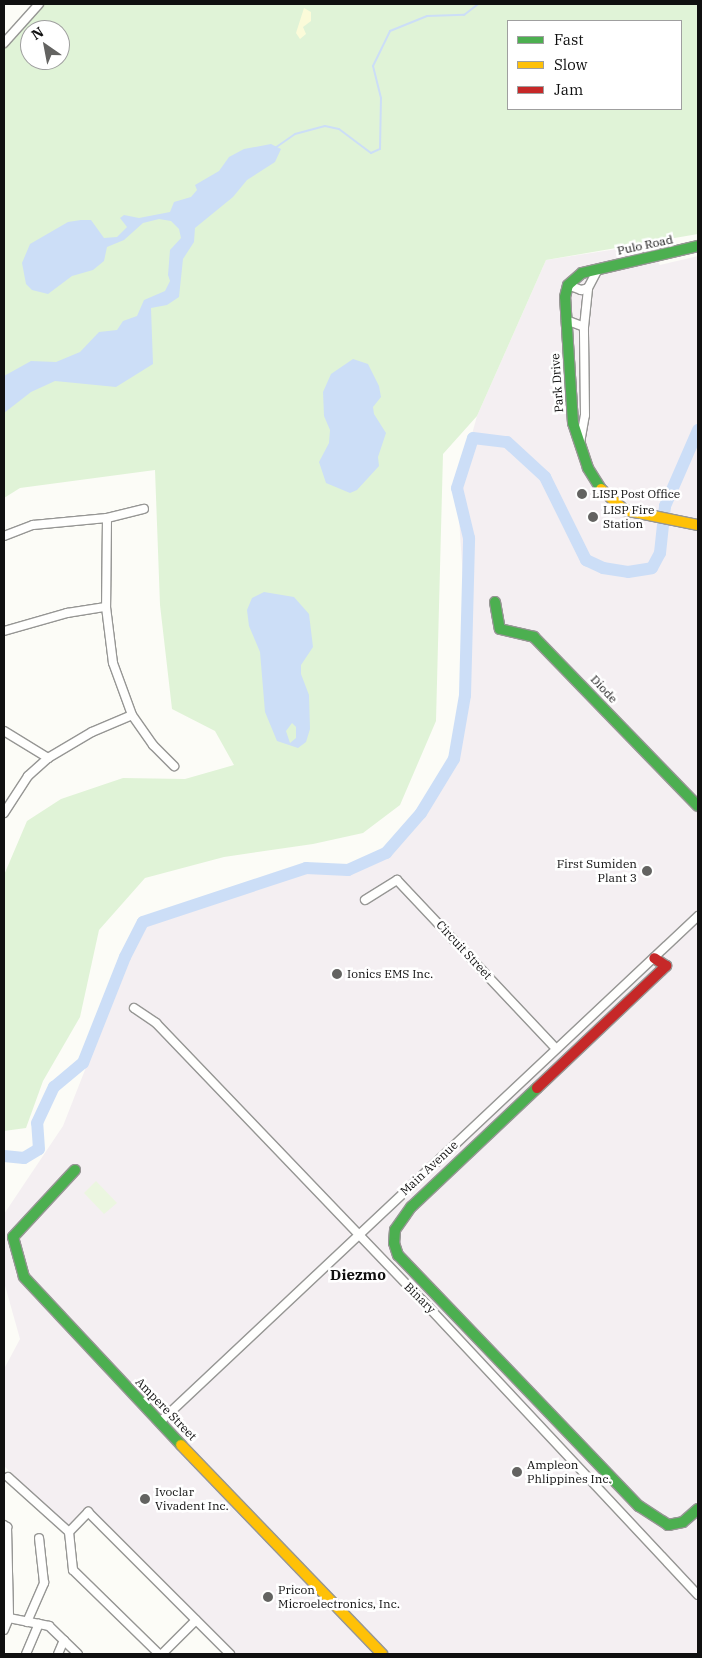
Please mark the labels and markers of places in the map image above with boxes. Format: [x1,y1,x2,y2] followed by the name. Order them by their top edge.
[592,487,680,501] place label: LISP Post Office
[576,488,588,500] marker: LISP Post Office
[603,503,654,531] place label: LISP Fire Station
[587,511,599,523] marker: LISP Fire Station
[557,857,637,885] place label: First Sumiden Plant 3
[641,865,653,877] marker: First Sumiden Plant 3
[347,967,433,981] place label: Ionics EMS Inc.
[331,968,343,980] marker: Ionics EMS Inc.
[527,1458,612,1486] place label: Ampleon Phlippines Inc.
[511,1466,523,1478] marker: Ampleon Phlippines Inc.
[155,1485,229,1513] place label: Ivoclar Vivadent Inc.
[139,1493,151,1505] marker: Ivoclar Vivadent Inc.
[278,1583,400,1611] place label: Pricon Microelectronics, Inc.
[262,1591,274,1603] marker: Pricon Microelectronics, Inc.

